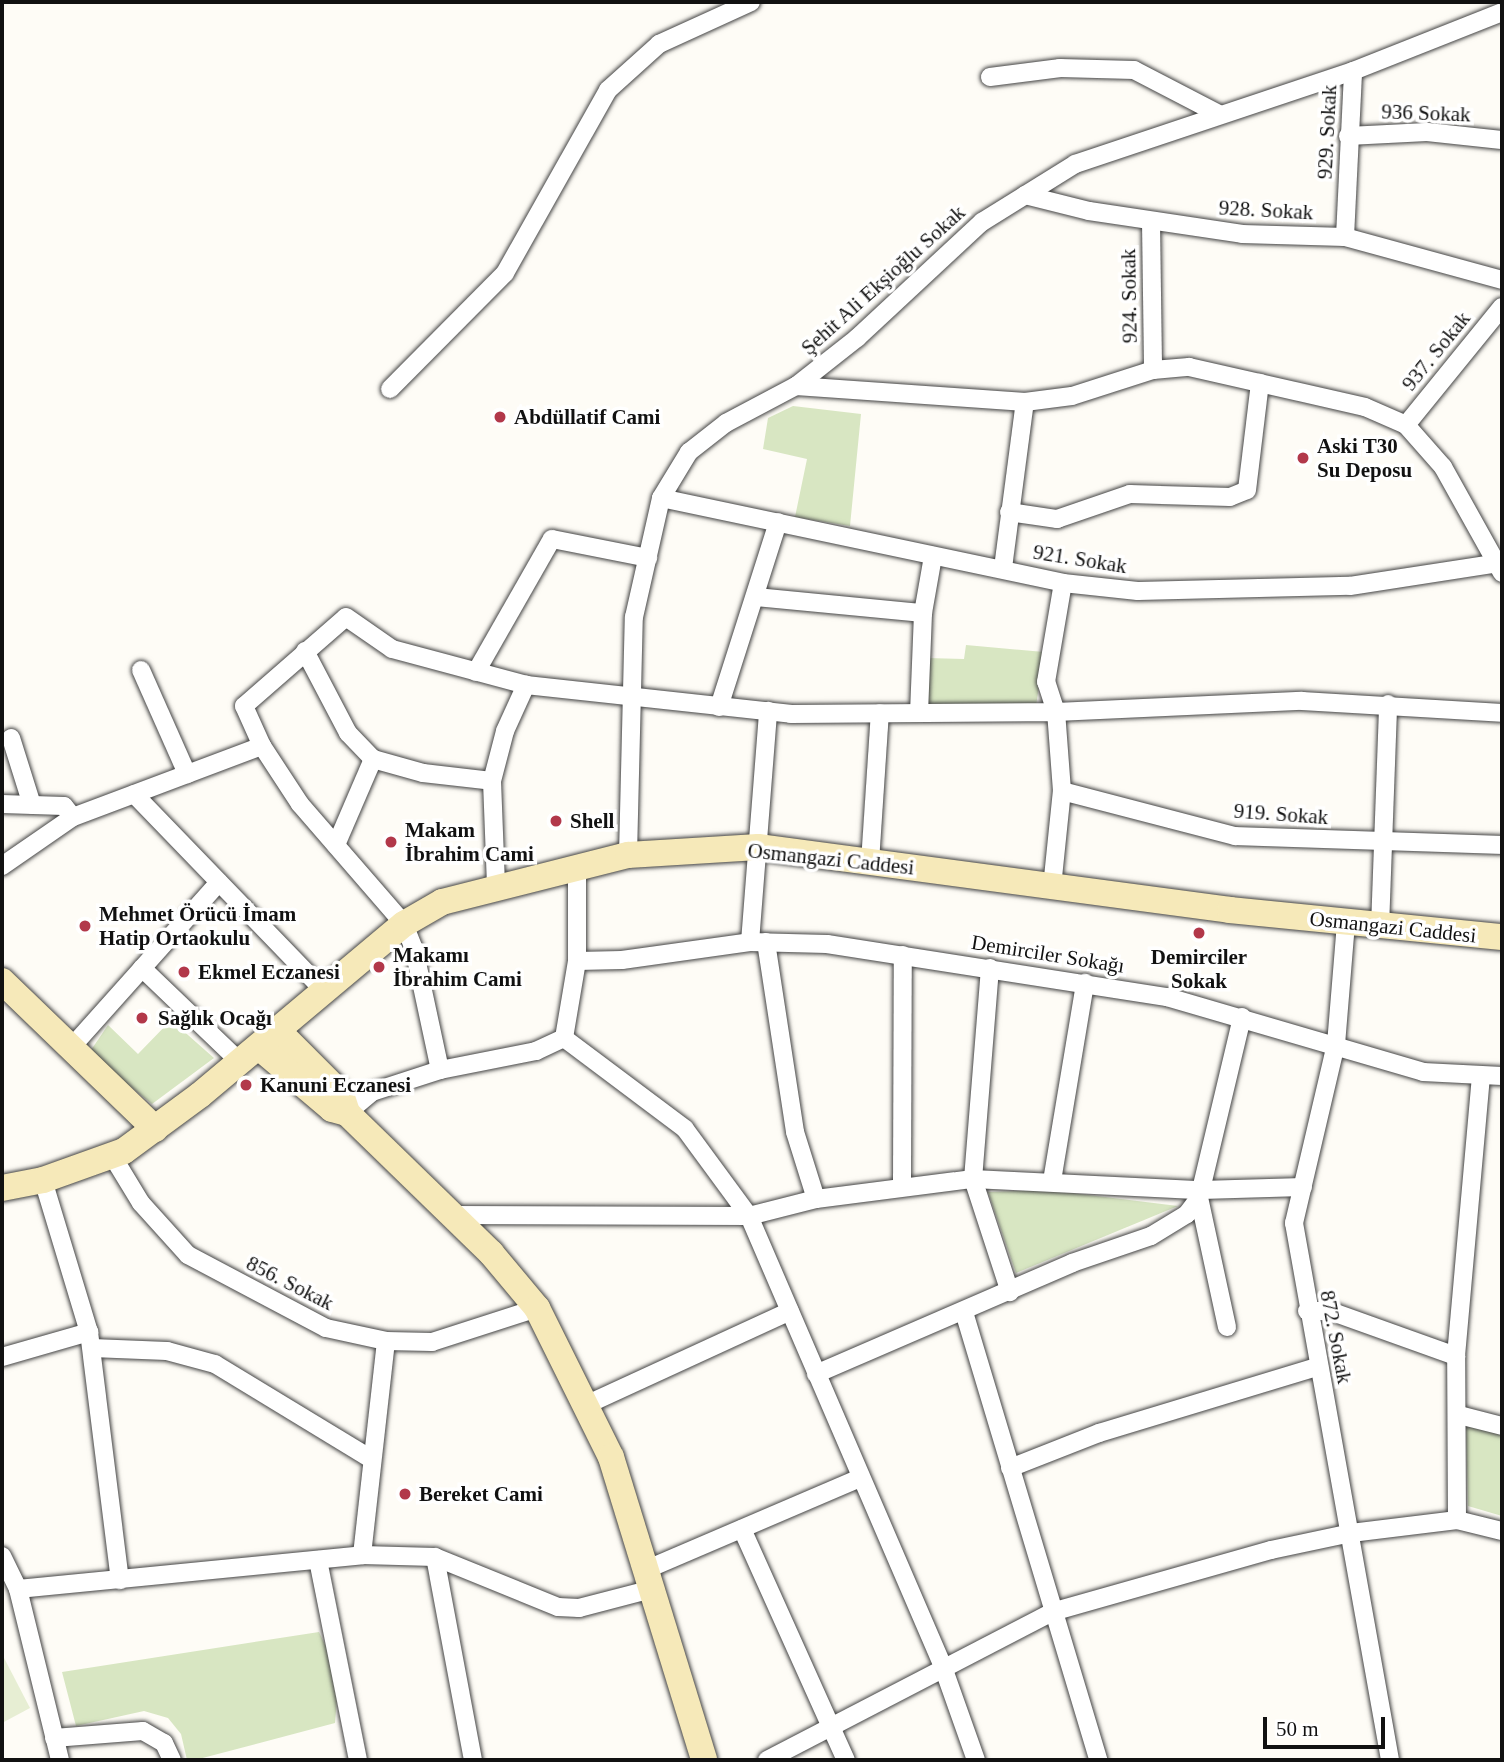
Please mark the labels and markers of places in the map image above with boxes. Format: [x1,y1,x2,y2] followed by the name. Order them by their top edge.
[514,404,660,430] place label: Abdüllatif Cami
[492,409,508,425] marker: Abdüllatif Cami
[1317,433,1412,483] place label: Aski T30 Su Deposu
[1295,450,1311,466] marker: Aski T30 Su Deposu
[570,808,614,834] place label: Shell
[548,813,564,829] marker: Shell
[405,817,534,867] place label: Makam İbrahim Cami
[383,834,399,850] marker: Makam İbrahim Cami
[99,901,296,951] place label: Mehmet Örücü İmam Hatip Ortaokulu
[77,918,93,934] marker: Mehmet Örücü İmam Hatip Ortaokulu
[1191,925,1207,941] marker: Demirciler Sokak
[393,942,522,992] place label: Makamı İbrahim Cami
[1151,944,1247,994] place label: Demirciler Sokak
[198,959,340,985] place label: Ekmel Eczanesi
[371,959,387,975] marker: Makamı İbrahim Cami
[176,964,192,980] marker: Ekmel Eczanesi
[158,1005,272,1031] place label: Sağlık Ocağı
[132,1008,152,1028] marker: Sağlık Ocağı
[260,1072,411,1098] place label: Kanuni Eczanesi
[238,1077,254,1093] marker: Kanuni Eczanesi
[419,1481,543,1507] place label: Bereket Cami
[397,1486,413,1502] marker: Bereket Cami

